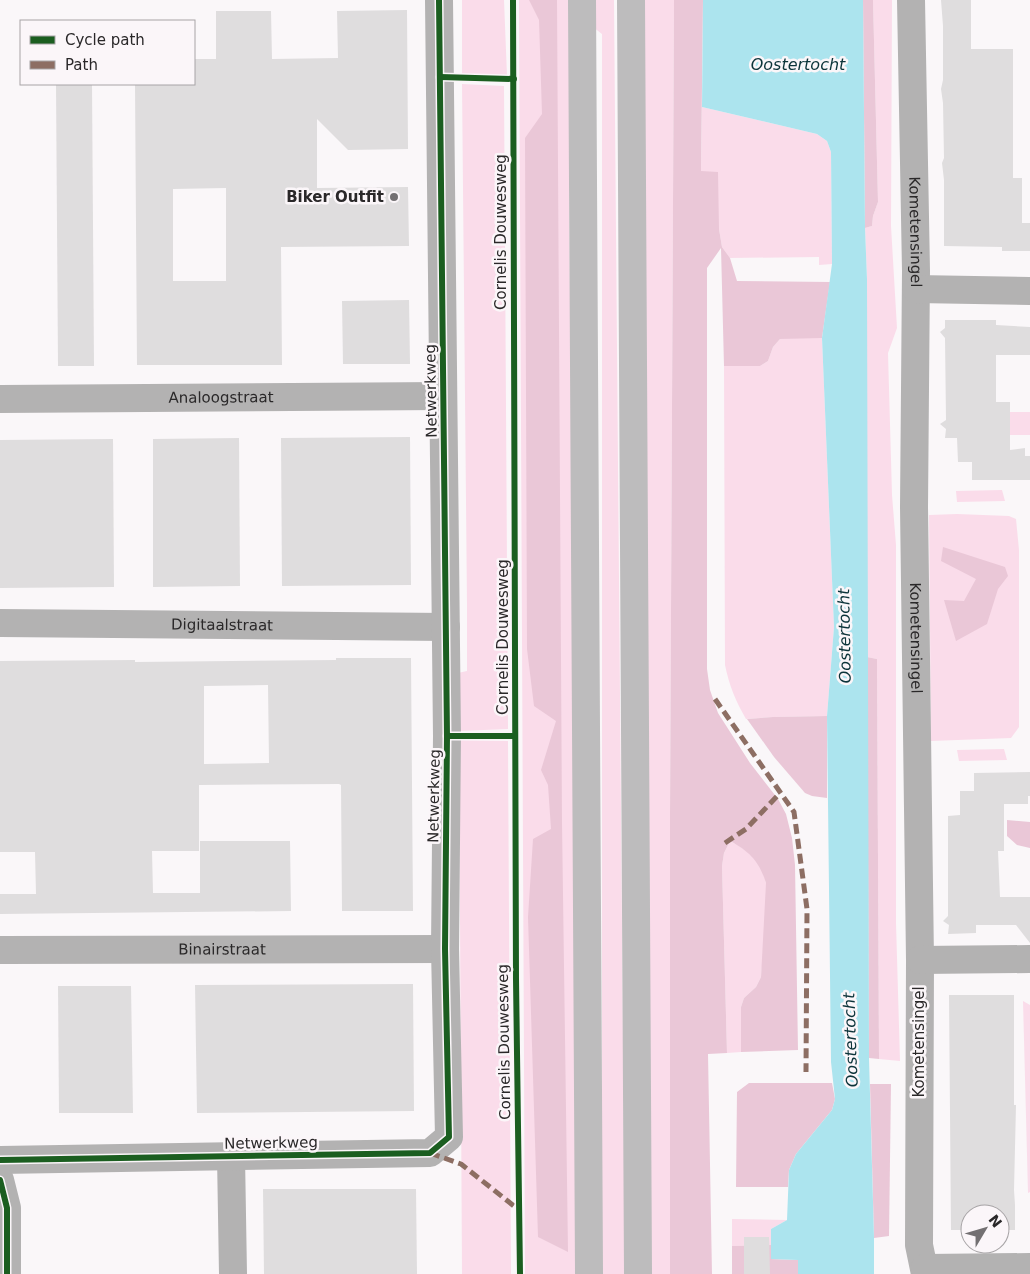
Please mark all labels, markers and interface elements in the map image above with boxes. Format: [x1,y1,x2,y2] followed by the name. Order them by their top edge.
[20,20,195,85] legend
[65,31,145,49] text: Cycle path
[751,55,846,74] water label: Oostertocht
[65,56,98,74] text: Path
[492,154,510,310] street label: Cornelis Douwesweg
[905,176,925,288] street label: Kometensingel
[286,188,384,206] place label: Biker Outfit
[388,191,400,203] marker: Biker Outfit
[421,344,441,438] street label: Netwerkweg
[168,388,274,407] street label: Analoogstraat
[494,559,512,715] street label: Cornelis Douwesweg
[906,582,925,694] street label: Kometensingel
[834,588,855,683] water label: Oostertocht
[171,616,273,634] street label: Digitaalstraat
[424,749,444,843] street label: Netwerkweg
[178,940,266,959] street label: Binairstraat
[494,964,514,1120] street label: Cornelis Douwesweg
[910,986,928,1098] street label: Kometensingel
[839,992,862,1088] water label: Oostertocht
[224,1133,318,1153] street label: Netwerkweg
[960,1204,1010,1254] north arrow
[985,1211,1005,1231] text: N

